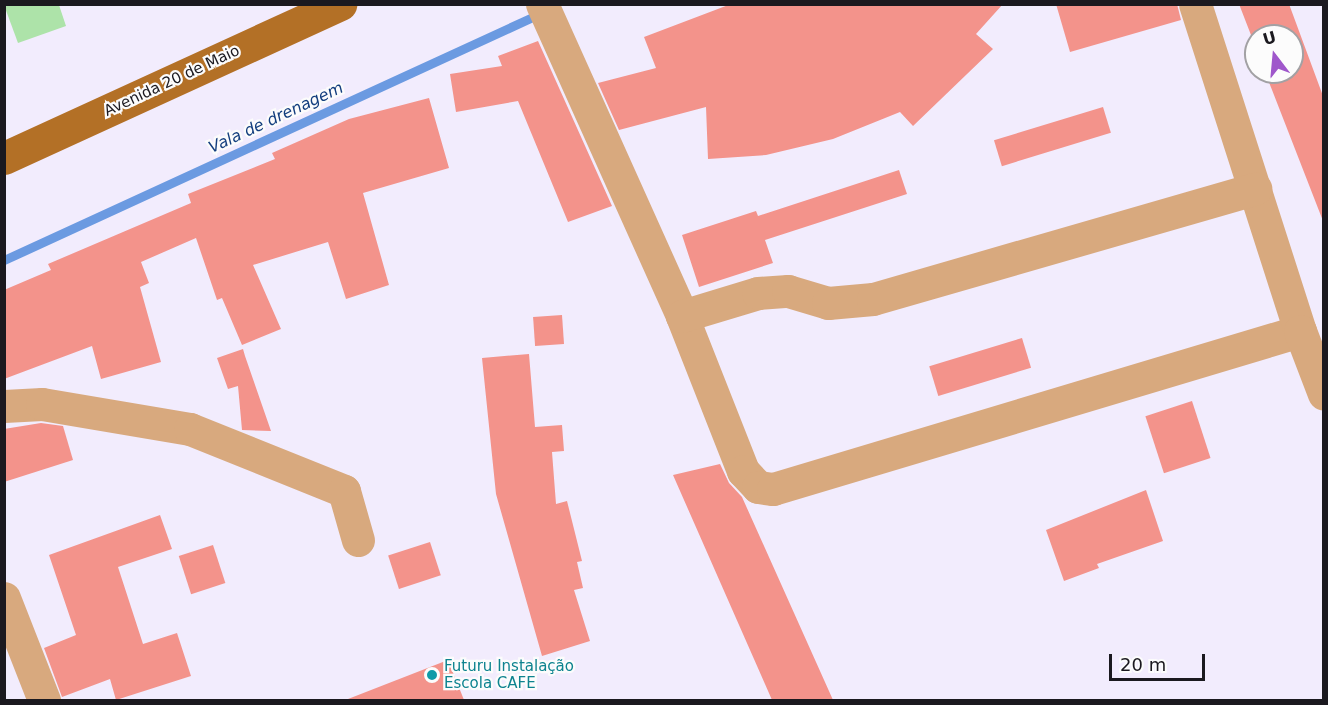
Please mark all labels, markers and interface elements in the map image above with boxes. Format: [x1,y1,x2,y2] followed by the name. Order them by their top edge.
[1244,24,1304,84] north arrow
[1261,27,1278,49] text: U
[101,42,243,120] street label: Avenida 20 de Maio
[206,78,346,158] water label: Vala de drenagem
[1112,642,1208,680] scale bar
[1120,654,1166,675] text: 20 m
[444,657,574,692] place label: Futuru Instalação Escola CAFE
[425,668,439,682] marker: Futuru Instalação Escola CAFE

